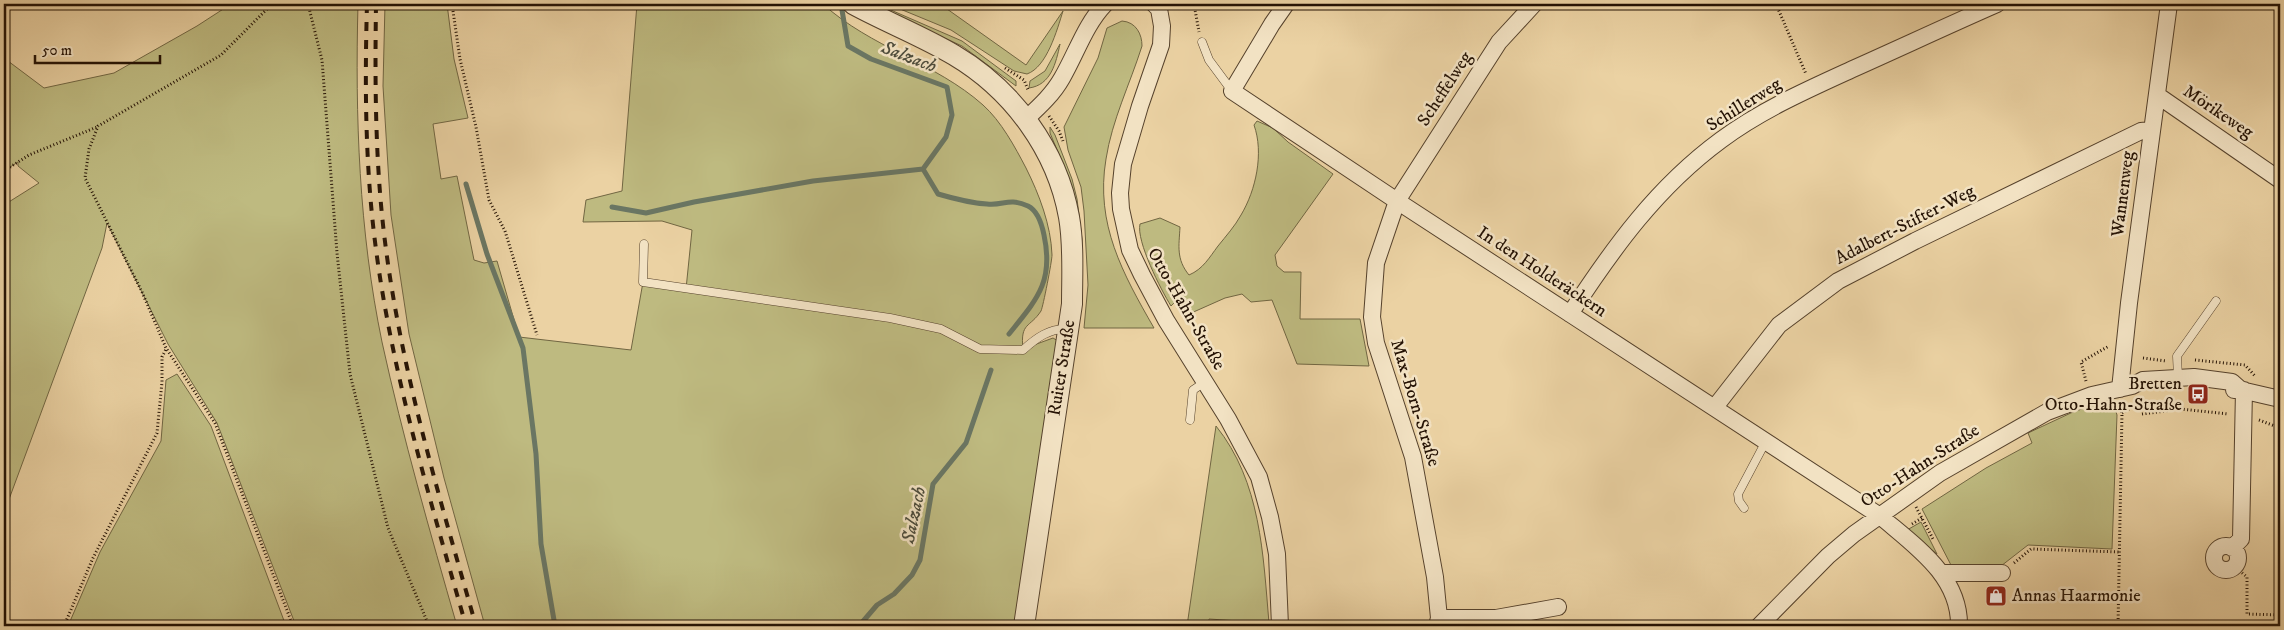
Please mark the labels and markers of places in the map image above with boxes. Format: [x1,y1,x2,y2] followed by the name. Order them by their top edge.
[2045,373,2183,416] place label: Bretten Otto-Hahn-Straße
[2186,382,2210,406] bus stop icon: Bretten Otto-Hahn-Straße
[1984,584,2008,608] shop icon: Annas Haarmonie
[2012,585,2141,607] place label: Annas Haarmonie

